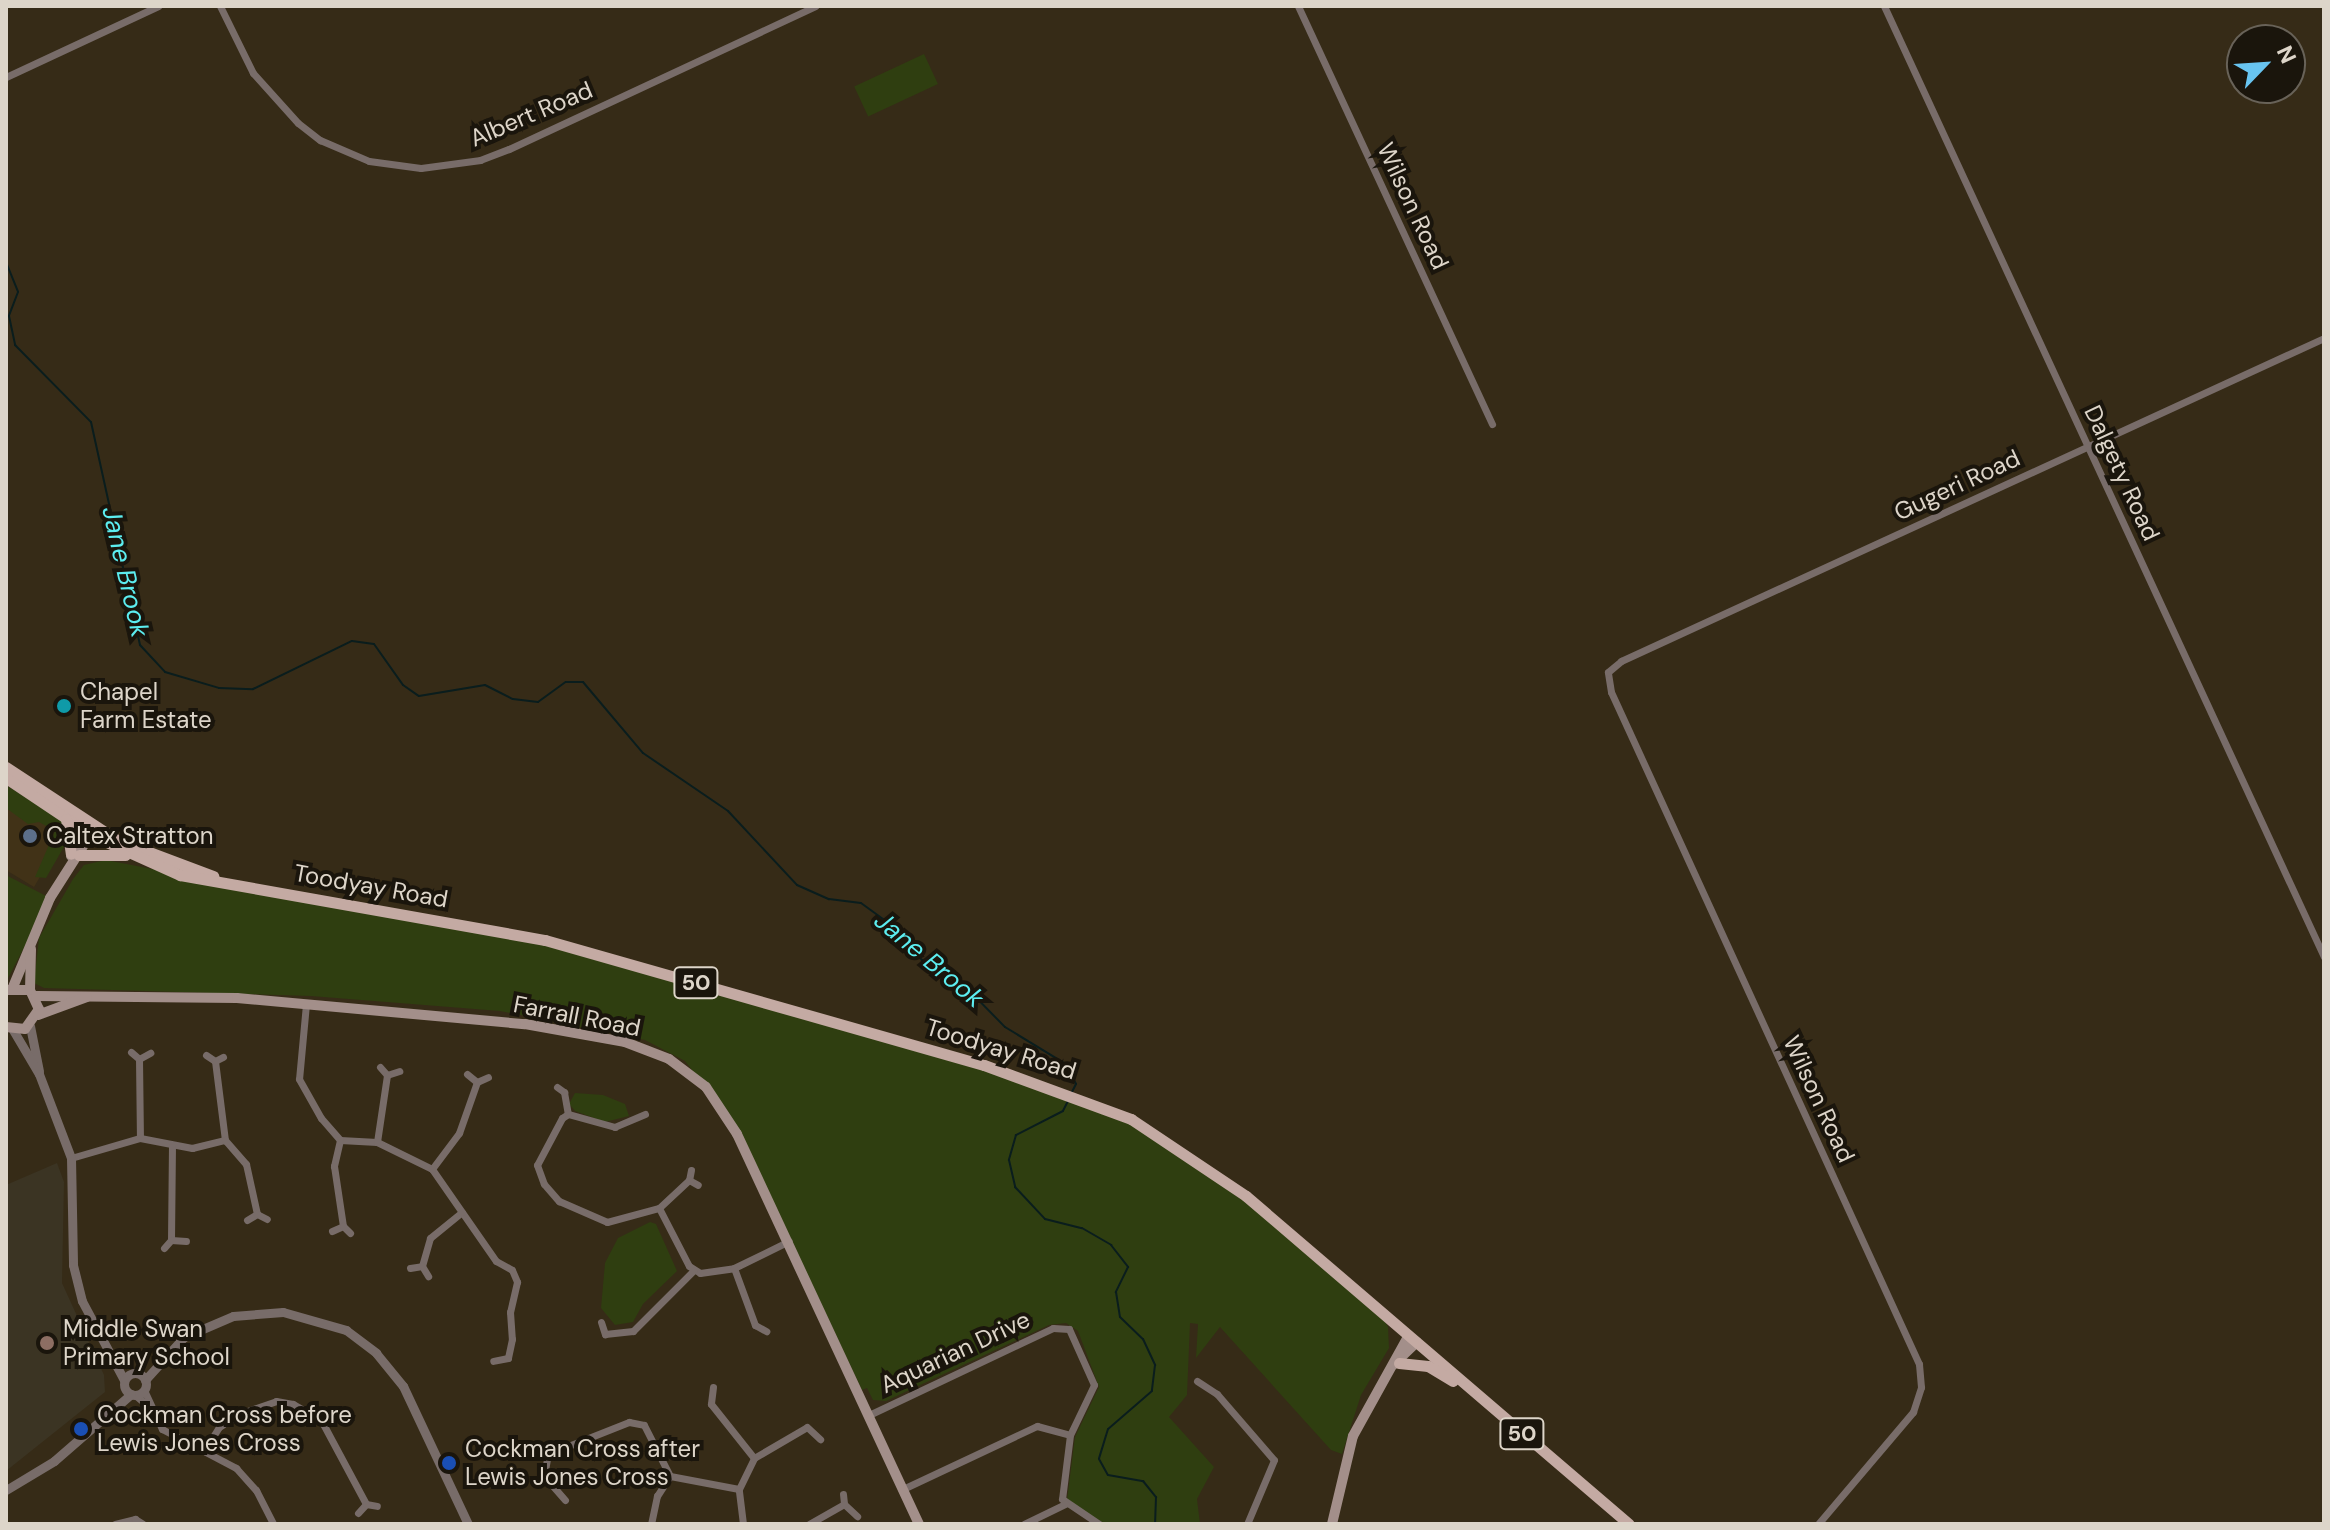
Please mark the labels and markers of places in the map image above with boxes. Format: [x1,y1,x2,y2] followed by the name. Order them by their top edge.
[80,678,212,734] place label: Chapel Farm Estate
[55,697,73,715] marker: Chapel Farm Estate
[46,822,213,850] place label: Caltex Stratton
[21,827,39,845] marker: Caltex Stratton
[63,1315,230,1371] place label: Middle Swan Primary School
[38,1334,56,1352] marker: Middle Swan Primary School
[97,1401,352,1457] place label: Cockman Cross before Lewis Jones Cross
[72,1420,90,1438] marker: Cockman Cross before Lewis Jones Cross
[465,1435,700,1491] place label: Cockman Cross after Lewis Jones Cross
[440,1454,458,1472] marker: Cockman Cross after Lewis Jones Cross

